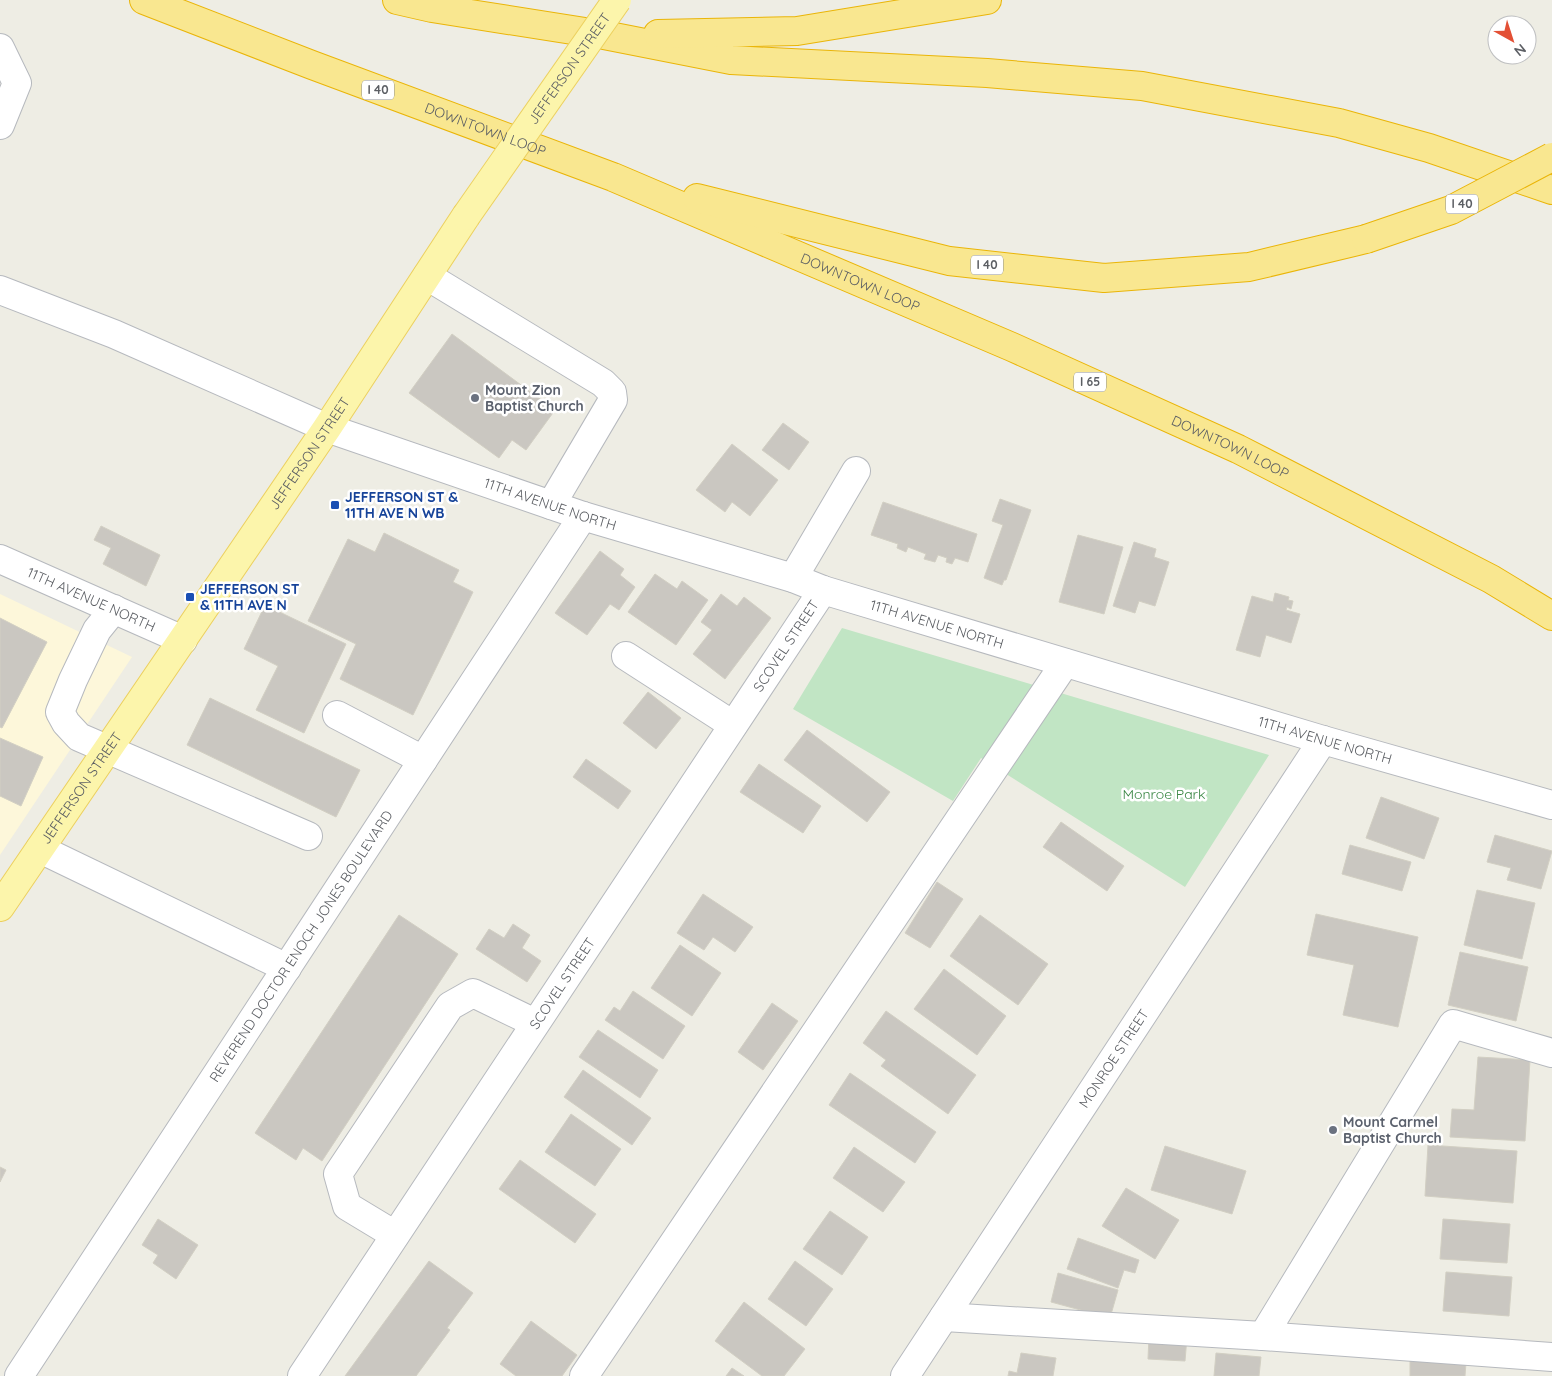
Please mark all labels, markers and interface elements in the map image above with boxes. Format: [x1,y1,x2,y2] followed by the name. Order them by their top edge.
[524,9,614,128] street label: JEFFERSON STREET
[1487,15,1537,65] north arrow
[1511,40,1530,60] text: N
[362,80,394,100] road number: I 40
[422,99,548,160] street label: DOWNTOWN LOOP
[1446,194,1478,213] road number: I 40
[798,249,923,316] street label: DOWNTOWN LOOP
[971,256,1003,274] road number: I 40
[1074,372,1106,392] road number: I 65
[485,381,584,415] place label: Mount Zion Baptist Church
[469,392,481,404] marker: Mount Zion Baptist Church
[265,394,354,513] street label: JEFFERSON STREET
[1169,411,1292,483] street label: DOWNTOWN LOOP
[482,474,619,534] street label: 11TH AVENUE NORTH
[345,488,458,522] place label: JEFFERSON ST & 11TH AVE N WB
[329,499,341,511] marker: JEFFERSON ST & 11TH AVE N WB
[24,563,158,636] street label: 11TH AVENUE NORTH
[200,580,300,614] place label: JEFFERSON ST & 11TH AVE N
[184,591,196,603] marker: JEFFERSON ST & 11TH AVE N
[868,596,1006,653] street label: 11TH AVENUE NORTH
[749,597,823,695] street label: SCOVEL STREET
[1256,712,1394,768] street label: 11TH AVENUE NORTH
[37,729,126,848] street label: JEFFERSON STREET
[1122,785,1206,803] park label: Monroe Park
[205,807,397,1085] street label: REVEREND DOCTOR ENOCH JONES BOULEVARD
[525,934,599,1033] street label: SCOVEL STREET
[1075,1006,1153,1111] street label: MONROE STREET
[1343,1113,1442,1147] place label: Mount Carmel Baptist Church
[1327,1124,1339,1136] marker: Mount Carmel Baptist Church

